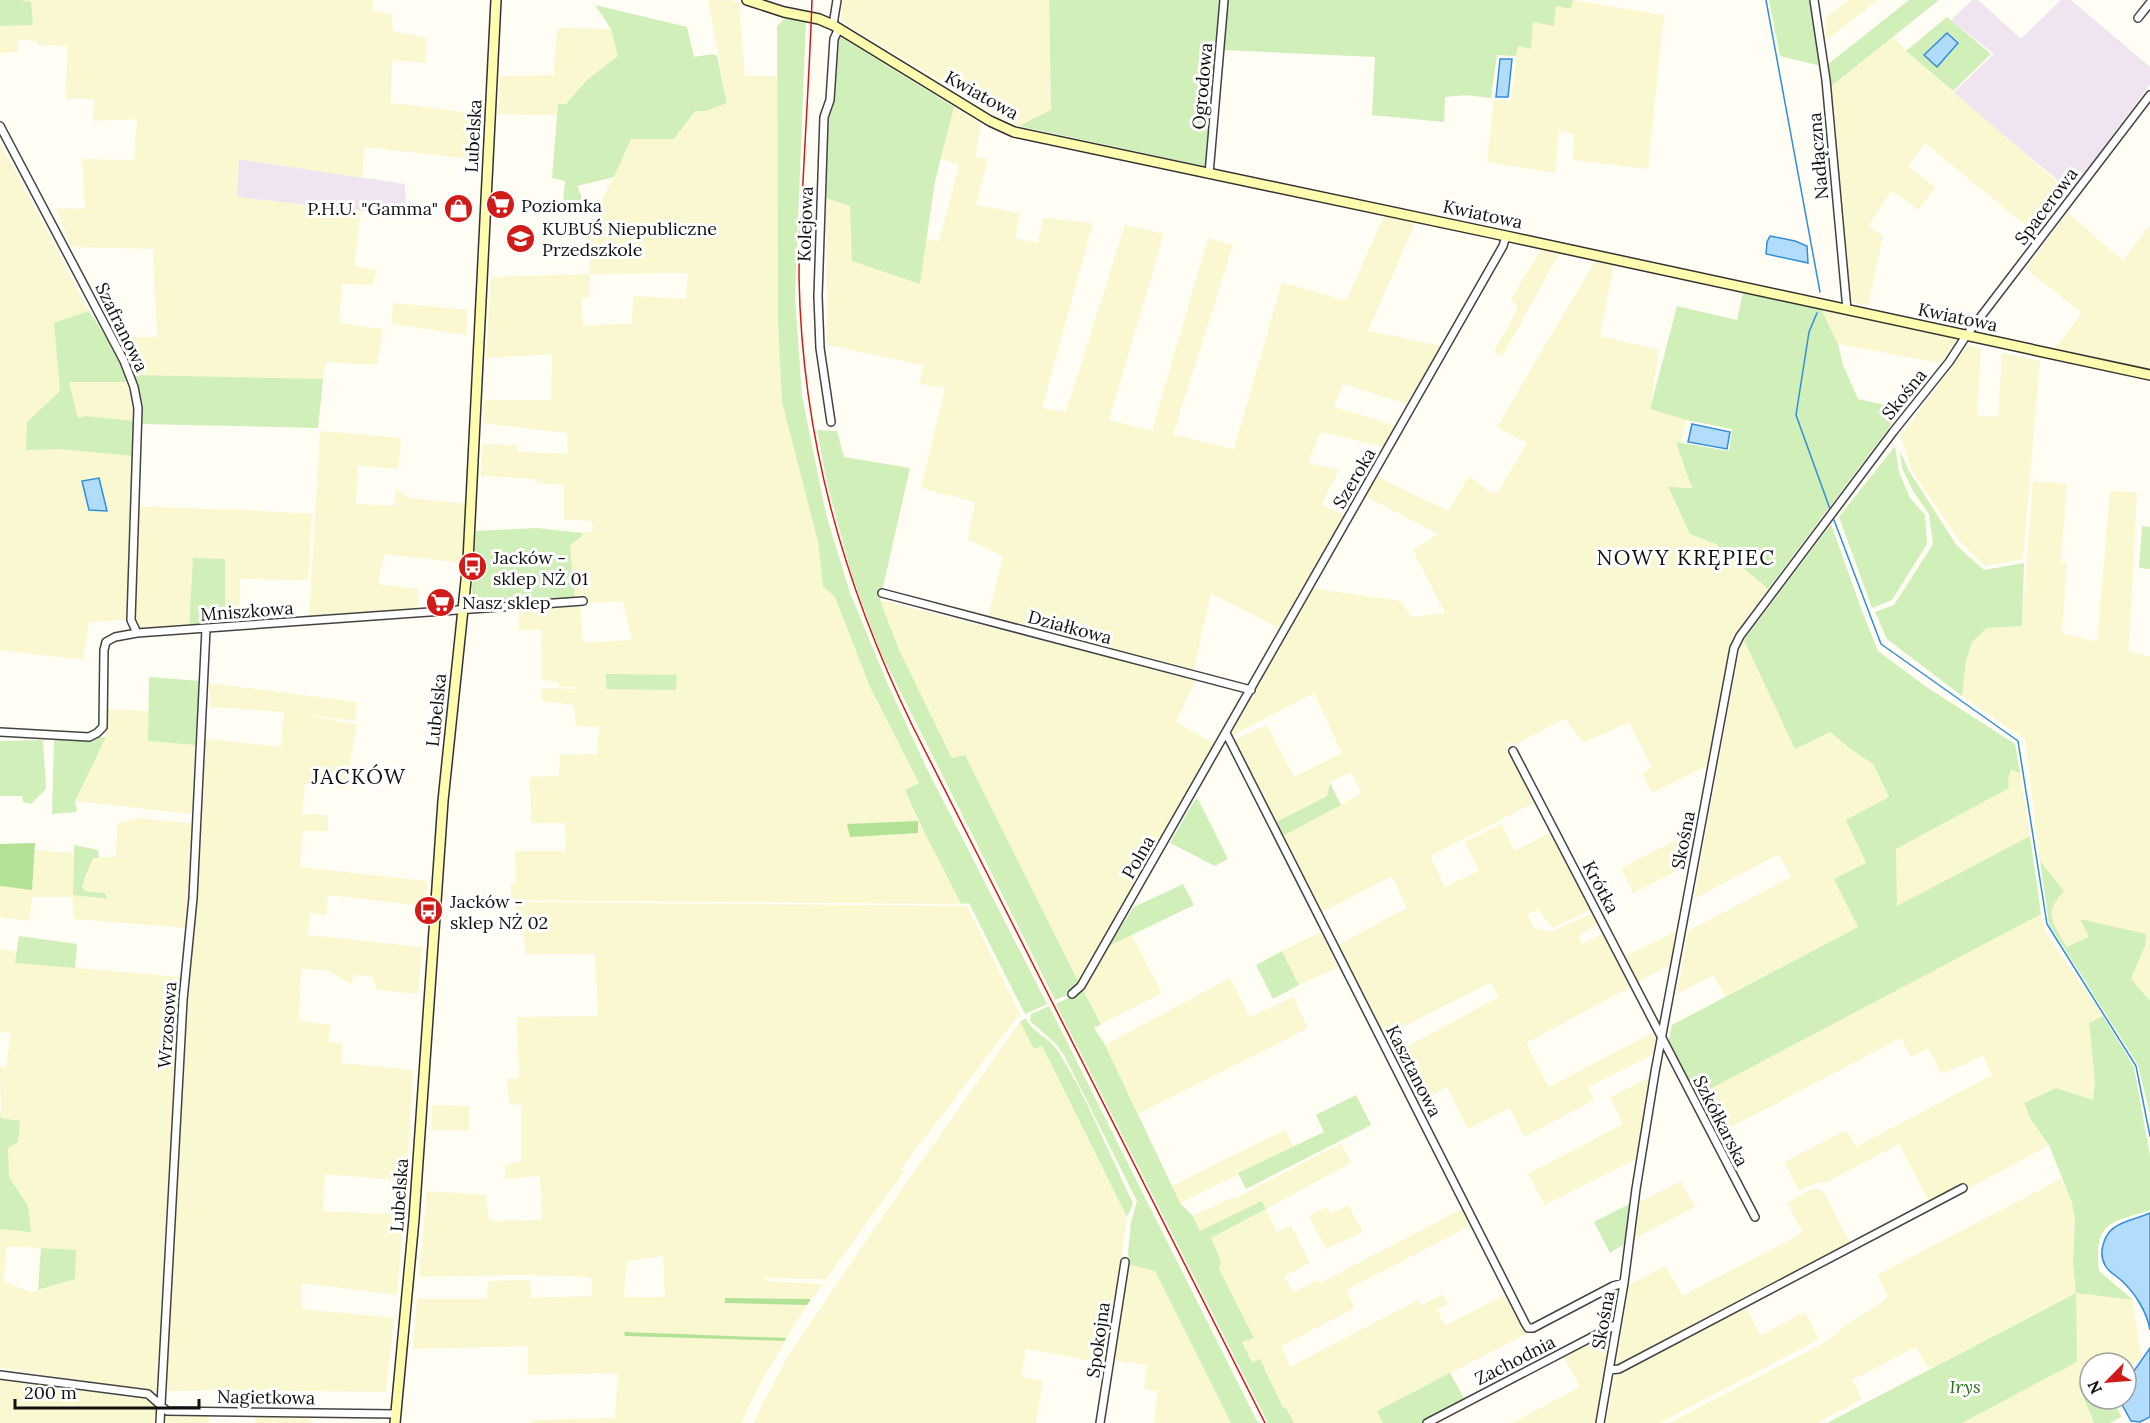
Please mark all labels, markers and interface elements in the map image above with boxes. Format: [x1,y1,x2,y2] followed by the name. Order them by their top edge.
[1187,42,1217,130] street label: Ogrodowa
[941,65,1023,125] street label: Kwiatowa
[460,99,486,173] street label: Lubelska
[1803,112,1833,200] street label: Nadłączna
[2009,163,2083,249] street label: Spacerowa
[792,186,818,262] street label: Kolejowa
[484,189,516,221] supermarket icon: Poziomka
[443,192,475,224] shop icon: P.H.U. "Gamma"
[521,194,602,217] place label: Poziomka
[1441,194,1525,234] street label: Kwiatowa
[307,197,438,220] place label: P.H.U. "Gamma"
[542,217,717,261] place label: KUBUŚ Niepubliczne Przedszkole
[505,222,537,254] school or university icon: KUBUŚ Niepubliczne Przedszkole
[91,279,153,375] street label: Szafranowa
[1916,297,2000,337] street label: Kwiatowa
[1877,364,1931,424] street label: Skośna
[1327,444,1381,512] street label: Szeroka
[1596,544,1776,571] district label: NOWY KRĘPIEC
[492,546,588,590] place label: Jacków - sklep NŻ 01
[456,551,488,583] bus stop icon: Jacków - sklep NŻ 01
[425,586,457,618] supermarket icon: Nasz sklep
[462,591,551,614] place label: Nasz sklep
[200,596,294,626] street label: Mniszkowa
[1026,605,1114,649] street label: Działkowa
[421,672,451,748] street label: Lubelska
[310,763,407,790] district label: JACKÓW
[1666,809,1700,871] street label: Skośna
[1116,831,1160,883] street label: Polna
[1578,857,1624,917] street label: Krótka
[449,890,548,934] place label: Jacków - sklep NŻ 02
[413,895,445,927] bus stop icon: Jacków - sklep NŻ 02
[152,981,182,1069] street label: Wrzosowa
[1381,1021,1447,1121] street label: Kasztanowa
[1688,1072,1754,1170] street label: Szkółkarska
[385,1157,413,1233] street label: Lubelska
[1587,1289,1619,1351] street label: Skośna
[1081,1301,1115,1379] street label: Spokojna
[1471,1330,1559,1390] street label: Zachodnia
[2078,1351,2138,1411] north arrow
[15,1372,200,1410] scale bar
[1949,1375,1981,1398] park label: Irys
[2083,1378,2106,1397] text: N
[24,1381,77,1404] text: 200 m
[217,1385,315,1409] street label: Nagietkowa

